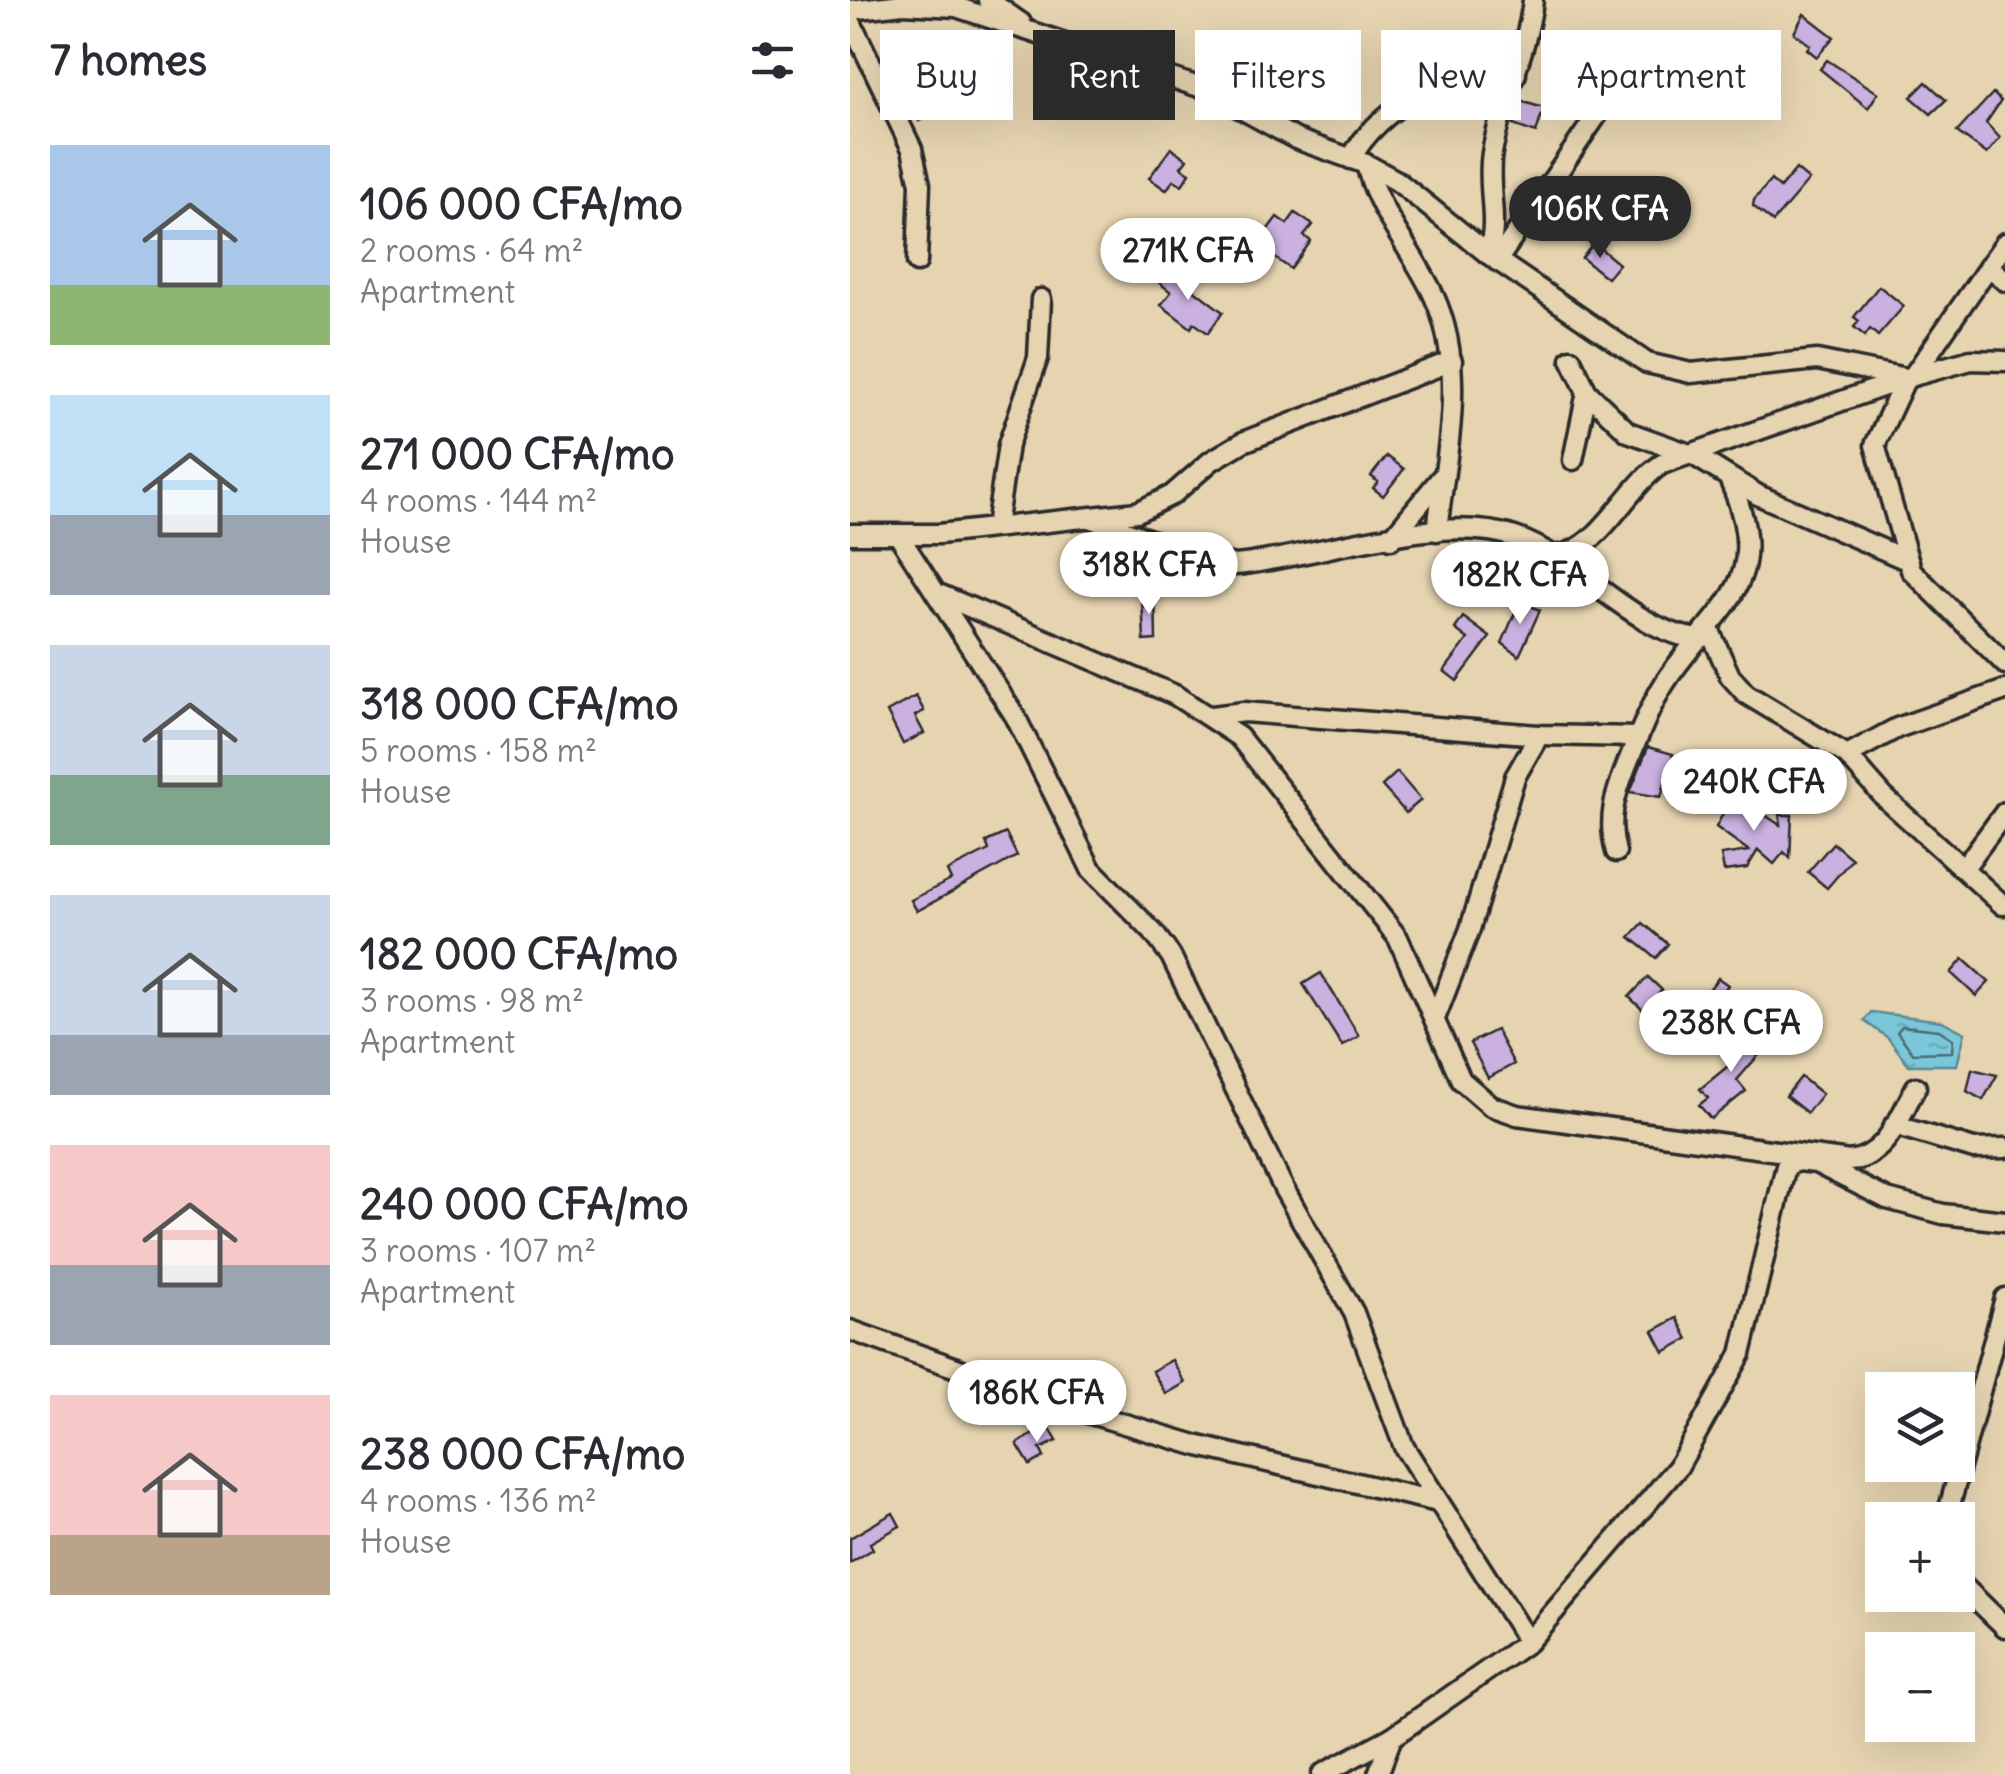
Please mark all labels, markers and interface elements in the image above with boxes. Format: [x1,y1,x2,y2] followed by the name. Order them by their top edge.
[880,30,1013,120] chip: Buy
[1033,30,1175,120] chip: Rent
[1195,30,1361,120] chip: Filters
[1381,30,1521,120] chip: New
[1541,30,1781,120] chip: Apartment
[745,33,800,88] icon: filters
[50,34,207,86] text: 7 homes
[1497,176,1703,261] pin: 106K CFA
[360,178,683,230] text: 106 000 CFA/mo
[130,185,250,305] icon: home
[1531,188,1669,229] text: 106K CFA
[1085,218,1291,303] pin: 271K CFA
[360,230,583,271] text: 2 rooms · 64 m²
[1122,230,1254,271] text: 271K CFA
[360,271,515,312] text: Apartment
[360,428,675,480] text: 271 000 CFA/mo
[130,435,250,555] icon: home
[360,480,597,521] text: 4 rooms · 144 m²
[360,521,451,562] text: House
[1046,532,1252,617] pin: 318K CFA
[1417,542,1623,627] pin: 182K CFA
[1082,544,1216,585] text: 318K CFA
[1453,554,1587,595] text: 182K CFA
[360,678,679,730] text: 318 000 CFA/mo
[130,685,250,805] icon: home
[360,730,597,771] text: 5 rooms · 158 m²
[1651,749,1857,834] pin: 240K CFA
[1683,761,1825,802] text: 240K CFA
[360,771,451,812] text: House
[360,928,678,980] text: 182 000 CFA/mo
[130,935,250,1055] icon: home
[360,980,584,1021] text: 3 rooms · 98 m²
[1628,990,1834,1075] pin: 238K CFA
[1661,1002,1801,1043] text: 238K CFA
[360,1021,515,1062] text: Apartment
[360,1178,689,1230] text: 240 000 CFA/mo
[130,1185,250,1305] icon: home
[360,1230,596,1271] text: 3 rooms · 107 m²
[360,1271,515,1312] text: Apartment
[934,1360,1140,1445] pin: 186K CFA
[969,1372,1105,1413] text: 186K CFA
[1865,1372,1975,1742] map controls
[1865,1372,1975,1482] button: layers
[360,1428,685,1480] text: 238 000 CFA/mo
[130,1435,250,1555] icon: home
[360,1480,597,1521] text: 4 rooms · 136 m²
[1865,1502,1975,1612] button: +
[360,1521,451,1562] text: House
[1865,1632,1975,1742] button: −

